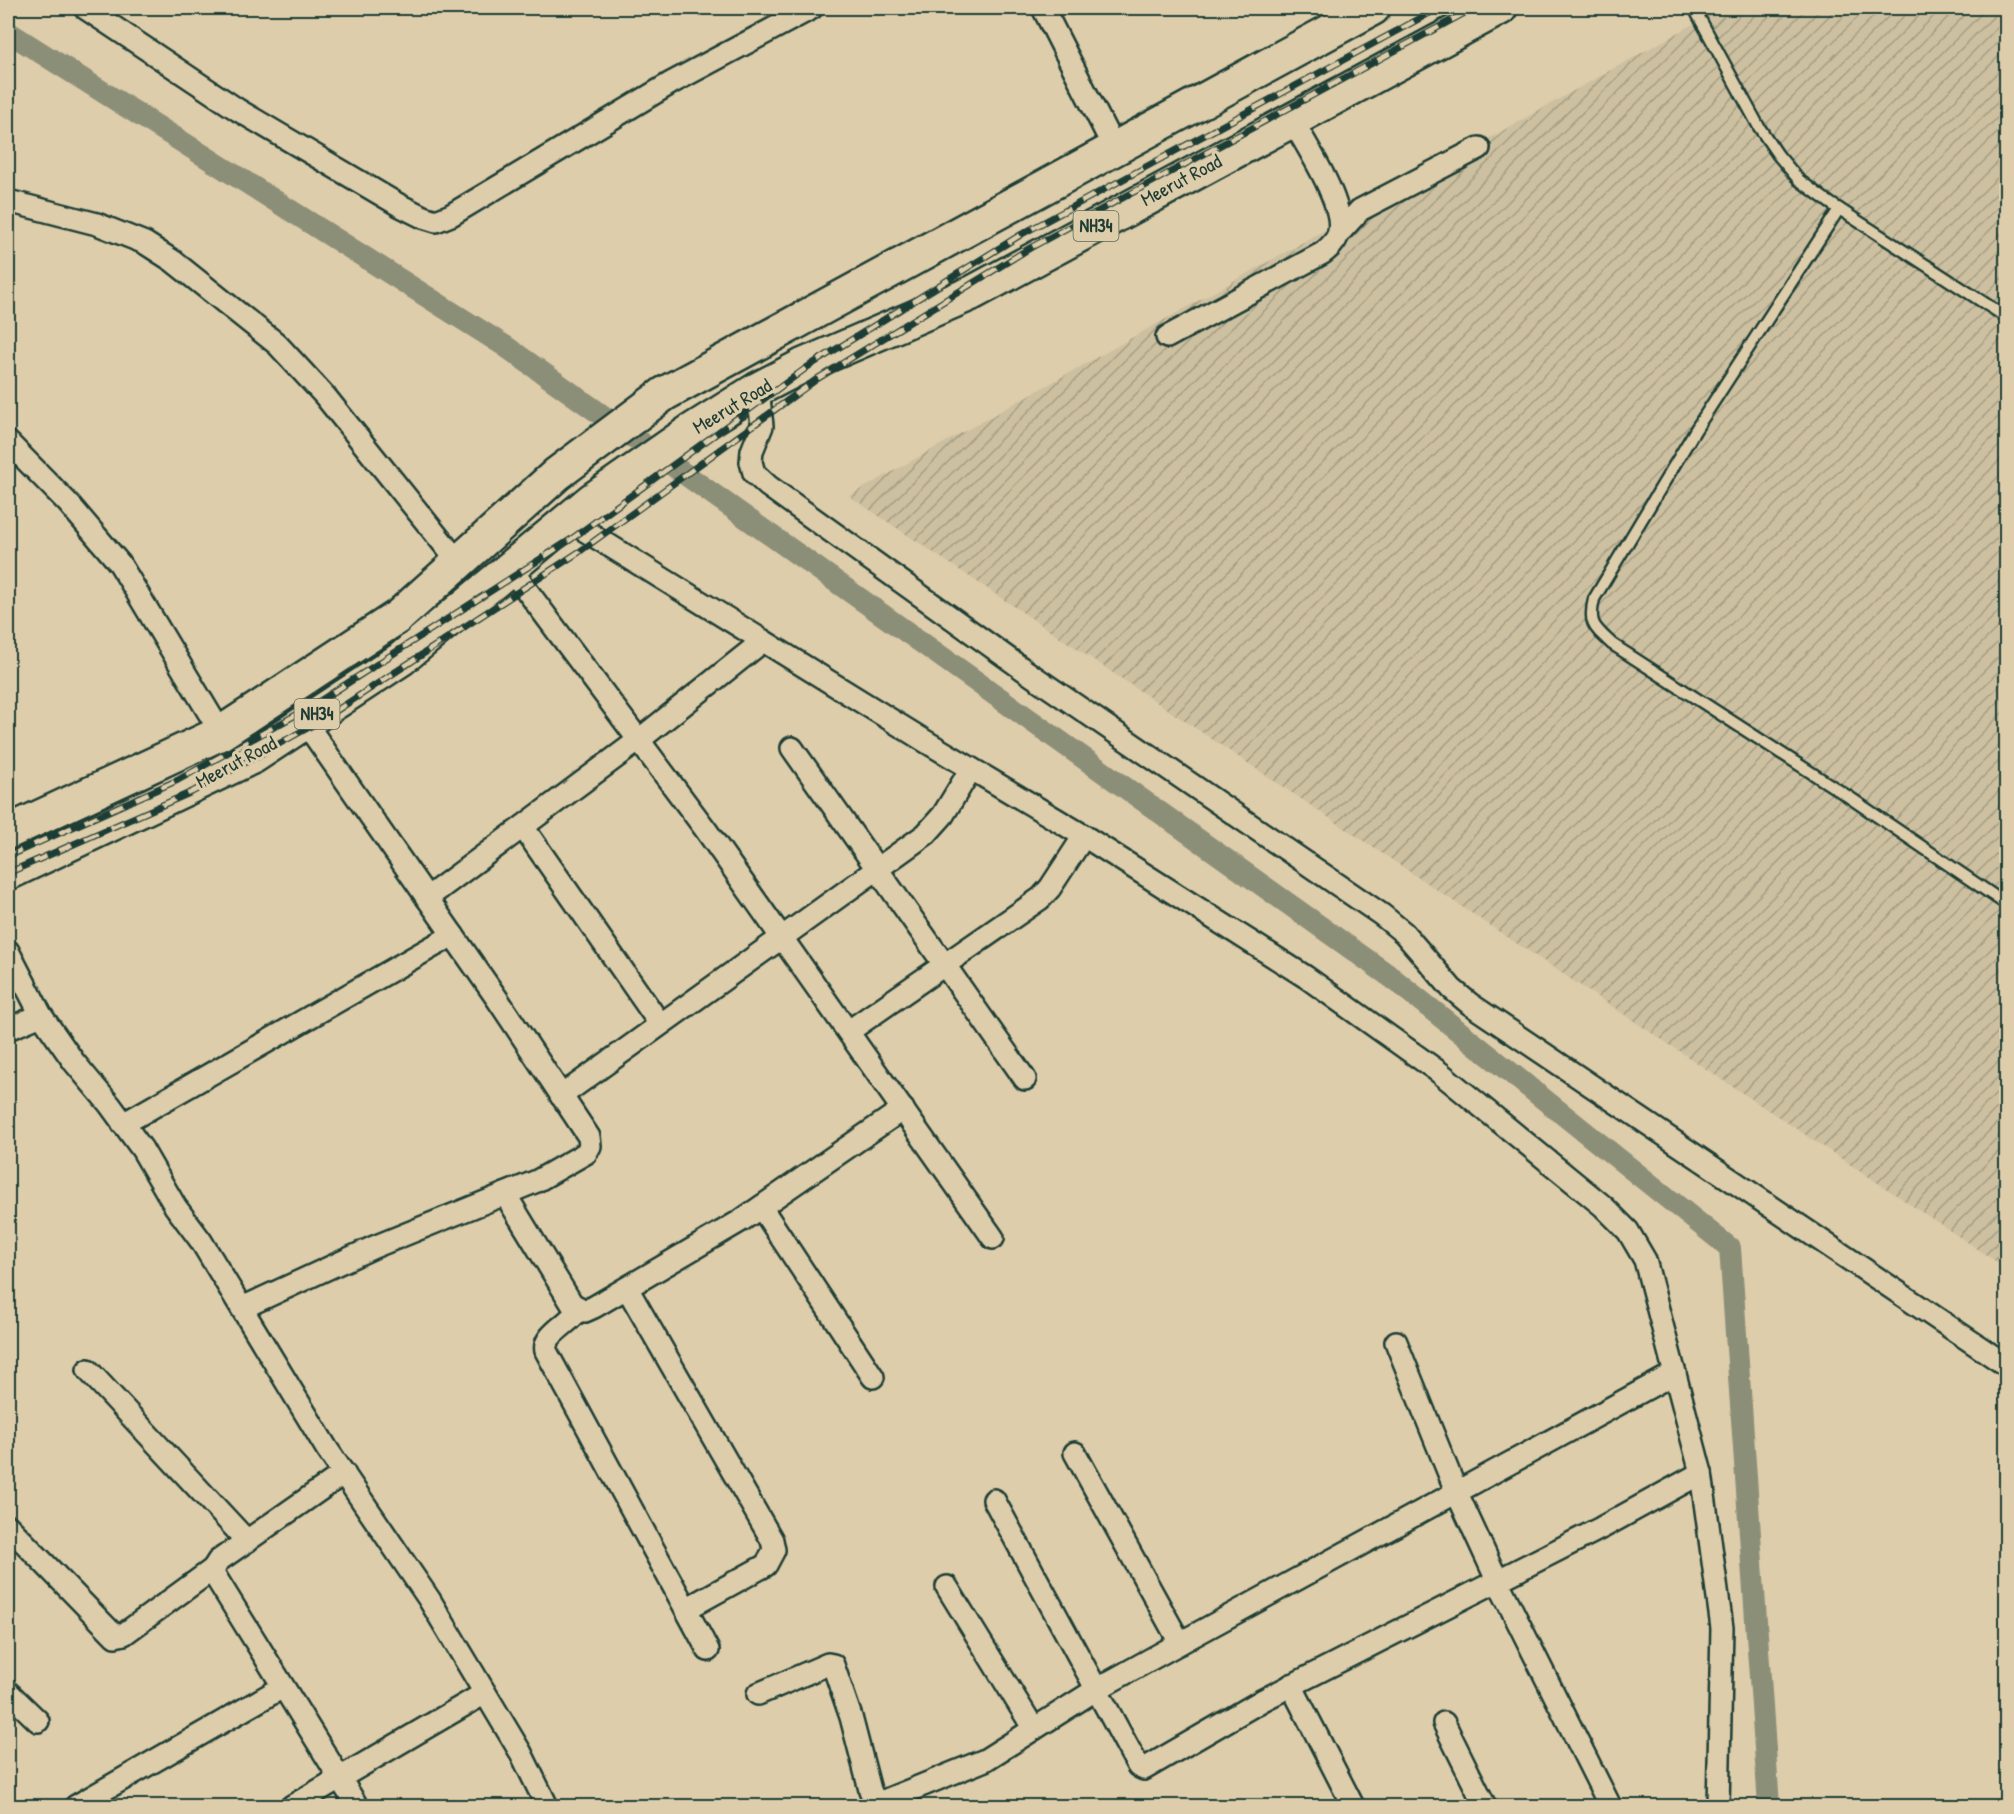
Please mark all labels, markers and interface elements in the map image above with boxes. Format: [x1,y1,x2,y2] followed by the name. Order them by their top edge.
[1136,147,1226,212] street label: Meerut Road
[1074,211,1118,241] road number: NH34
[687,371,776,440] street label: Meerut Road
[294,699,340,729] road number: NH34
[191,729,281,794] street label: Meerut Road

